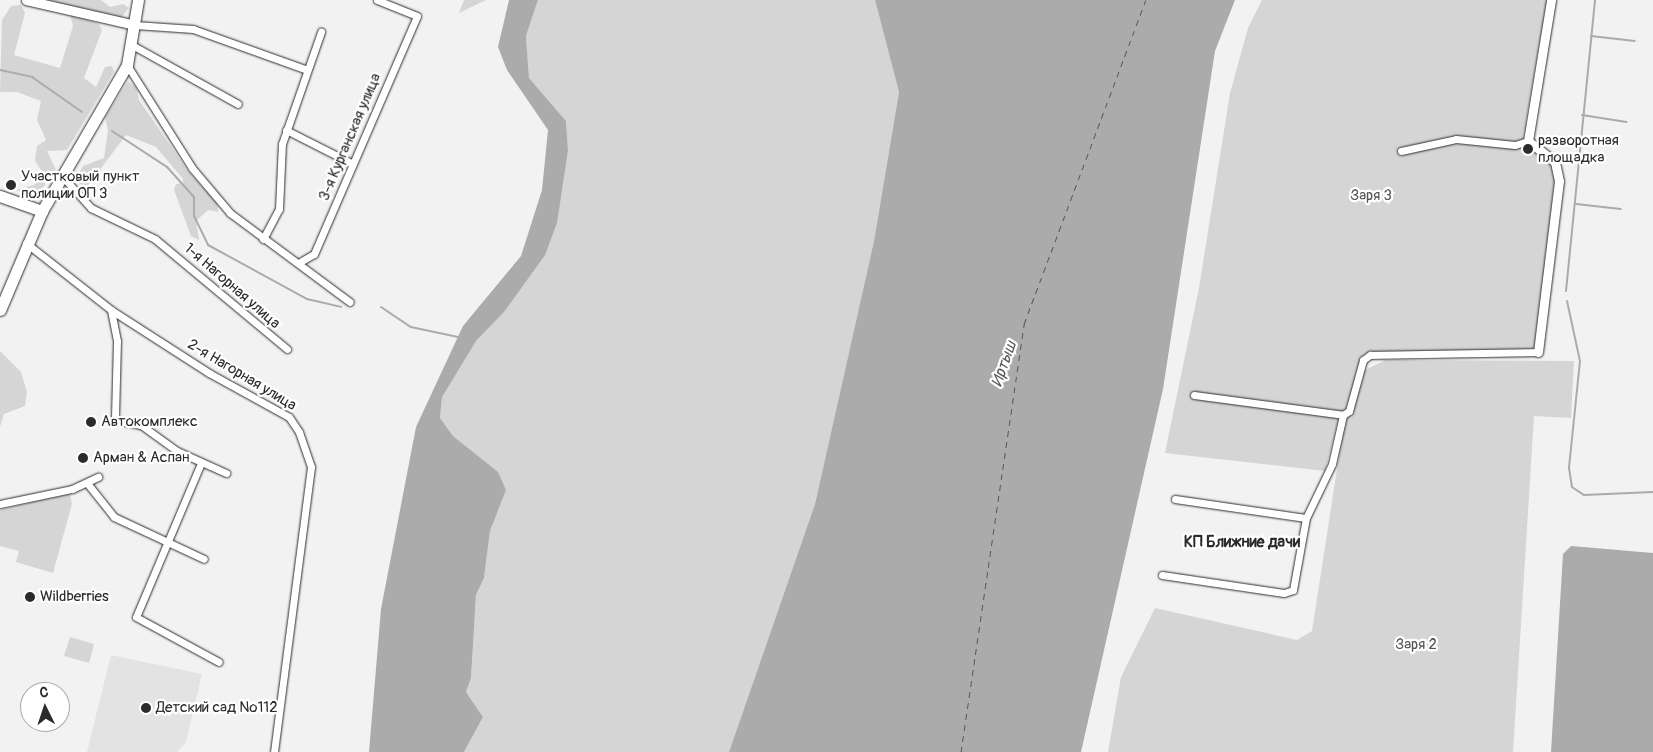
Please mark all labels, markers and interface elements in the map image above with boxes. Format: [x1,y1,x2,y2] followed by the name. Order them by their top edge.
[315,71,385,203] street label: 3-я Курганская улица
[1538,131,1619,166] place label: разворотная площадка
[1522,143,1534,155] marker: разворотная площадка
[21,167,139,202] place label: Участковый пункт полиции ОП 3
[5,179,17,191] marker: Участковый пункт полиции ОП 3
[1350,187,1392,205] park label: Заря 3
[180,239,284,333] street label: 1-я Нагорная улица
[184,335,300,415] street label: 2-я Нагорная улица
[987,339,1021,389] water label: Иртыш
[101,413,198,431] place label: Автокомплекс
[85,416,97,428] marker: Автокомплекс
[93,449,190,467] place label: Арман & Аспан
[77,452,89,464] marker: Арман & Аспан
[1184,532,1300,552] district label: КП Ближние дачи
[40,588,109,606] place label: Wildberries
[24,591,36,603] marker: Wildberries
[1395,636,1437,654] park label: Заря 2
[20,682,70,732] north arrow
[39,684,49,701] text: С
[156,699,278,717] place label: Детский сад №112
[140,702,152,714] marker: Детский сад №112

